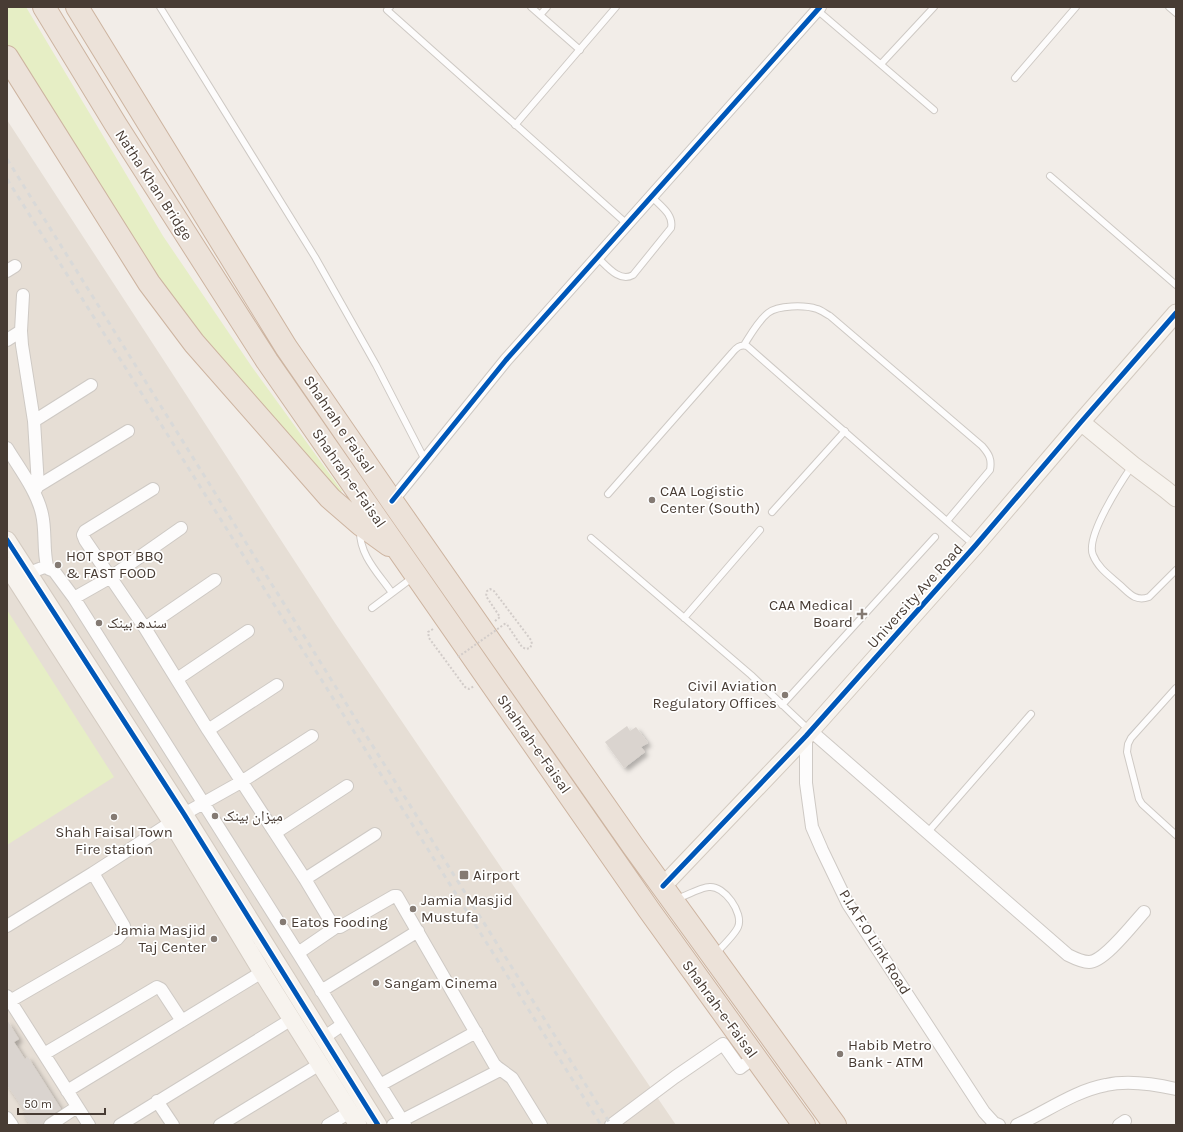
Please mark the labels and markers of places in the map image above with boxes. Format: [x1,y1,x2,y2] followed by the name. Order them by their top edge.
[660,482,760,517] place label: CAA Logistic Center (South)
[647,495,657,505] marker: CAA Logistic Center (South)
[66,547,163,582] place label: HOT SPOT BBQ & FAST FOOD
[53,560,63,570] marker: HOT SPOT BBQ & FAST FOOD
[769,596,853,631] place label: CAA Medical Board
[856,608,868,620] marker: CAA Medical Board
[107,614,167,632] place label: سندھ بینک
[94,618,104,628] marker: سندھ بینک
[653,677,777,712] place label: Civil Aviation Regulatory Offices
[780,690,790,700] marker: Civil Aviation Regulatory Offices
[223,807,283,826] place label: میزان بینک
[210,811,220,821] marker: میزان بینک
[109,812,119,822] marker: Shah Faisal Town Fire station
[55,823,173,858] place label: Shah Faisal Town Fire station
[473,866,520,884] place label: Airport
[458,869,470,881] marker: Airport
[421,891,513,926] place label: Jamia Masjid Mustufa
[408,904,418,914] marker: Jamia Masjid Mustufa
[291,913,388,931] place label: Eatos Fooding
[278,917,288,927] marker: Eatos Fooding
[114,921,207,956] place label: Jamia Masjid Taj Center
[209,934,219,944] marker: Jamia Masjid Taj Center
[384,974,497,992] place label: Sangam Cinema
[371,978,381,988] marker: Sangam Cinema
[848,1036,932,1071] place label: Habib Metro Bank - ATM
[835,1049,845,1059] marker: Habib Metro Bank - ATM

